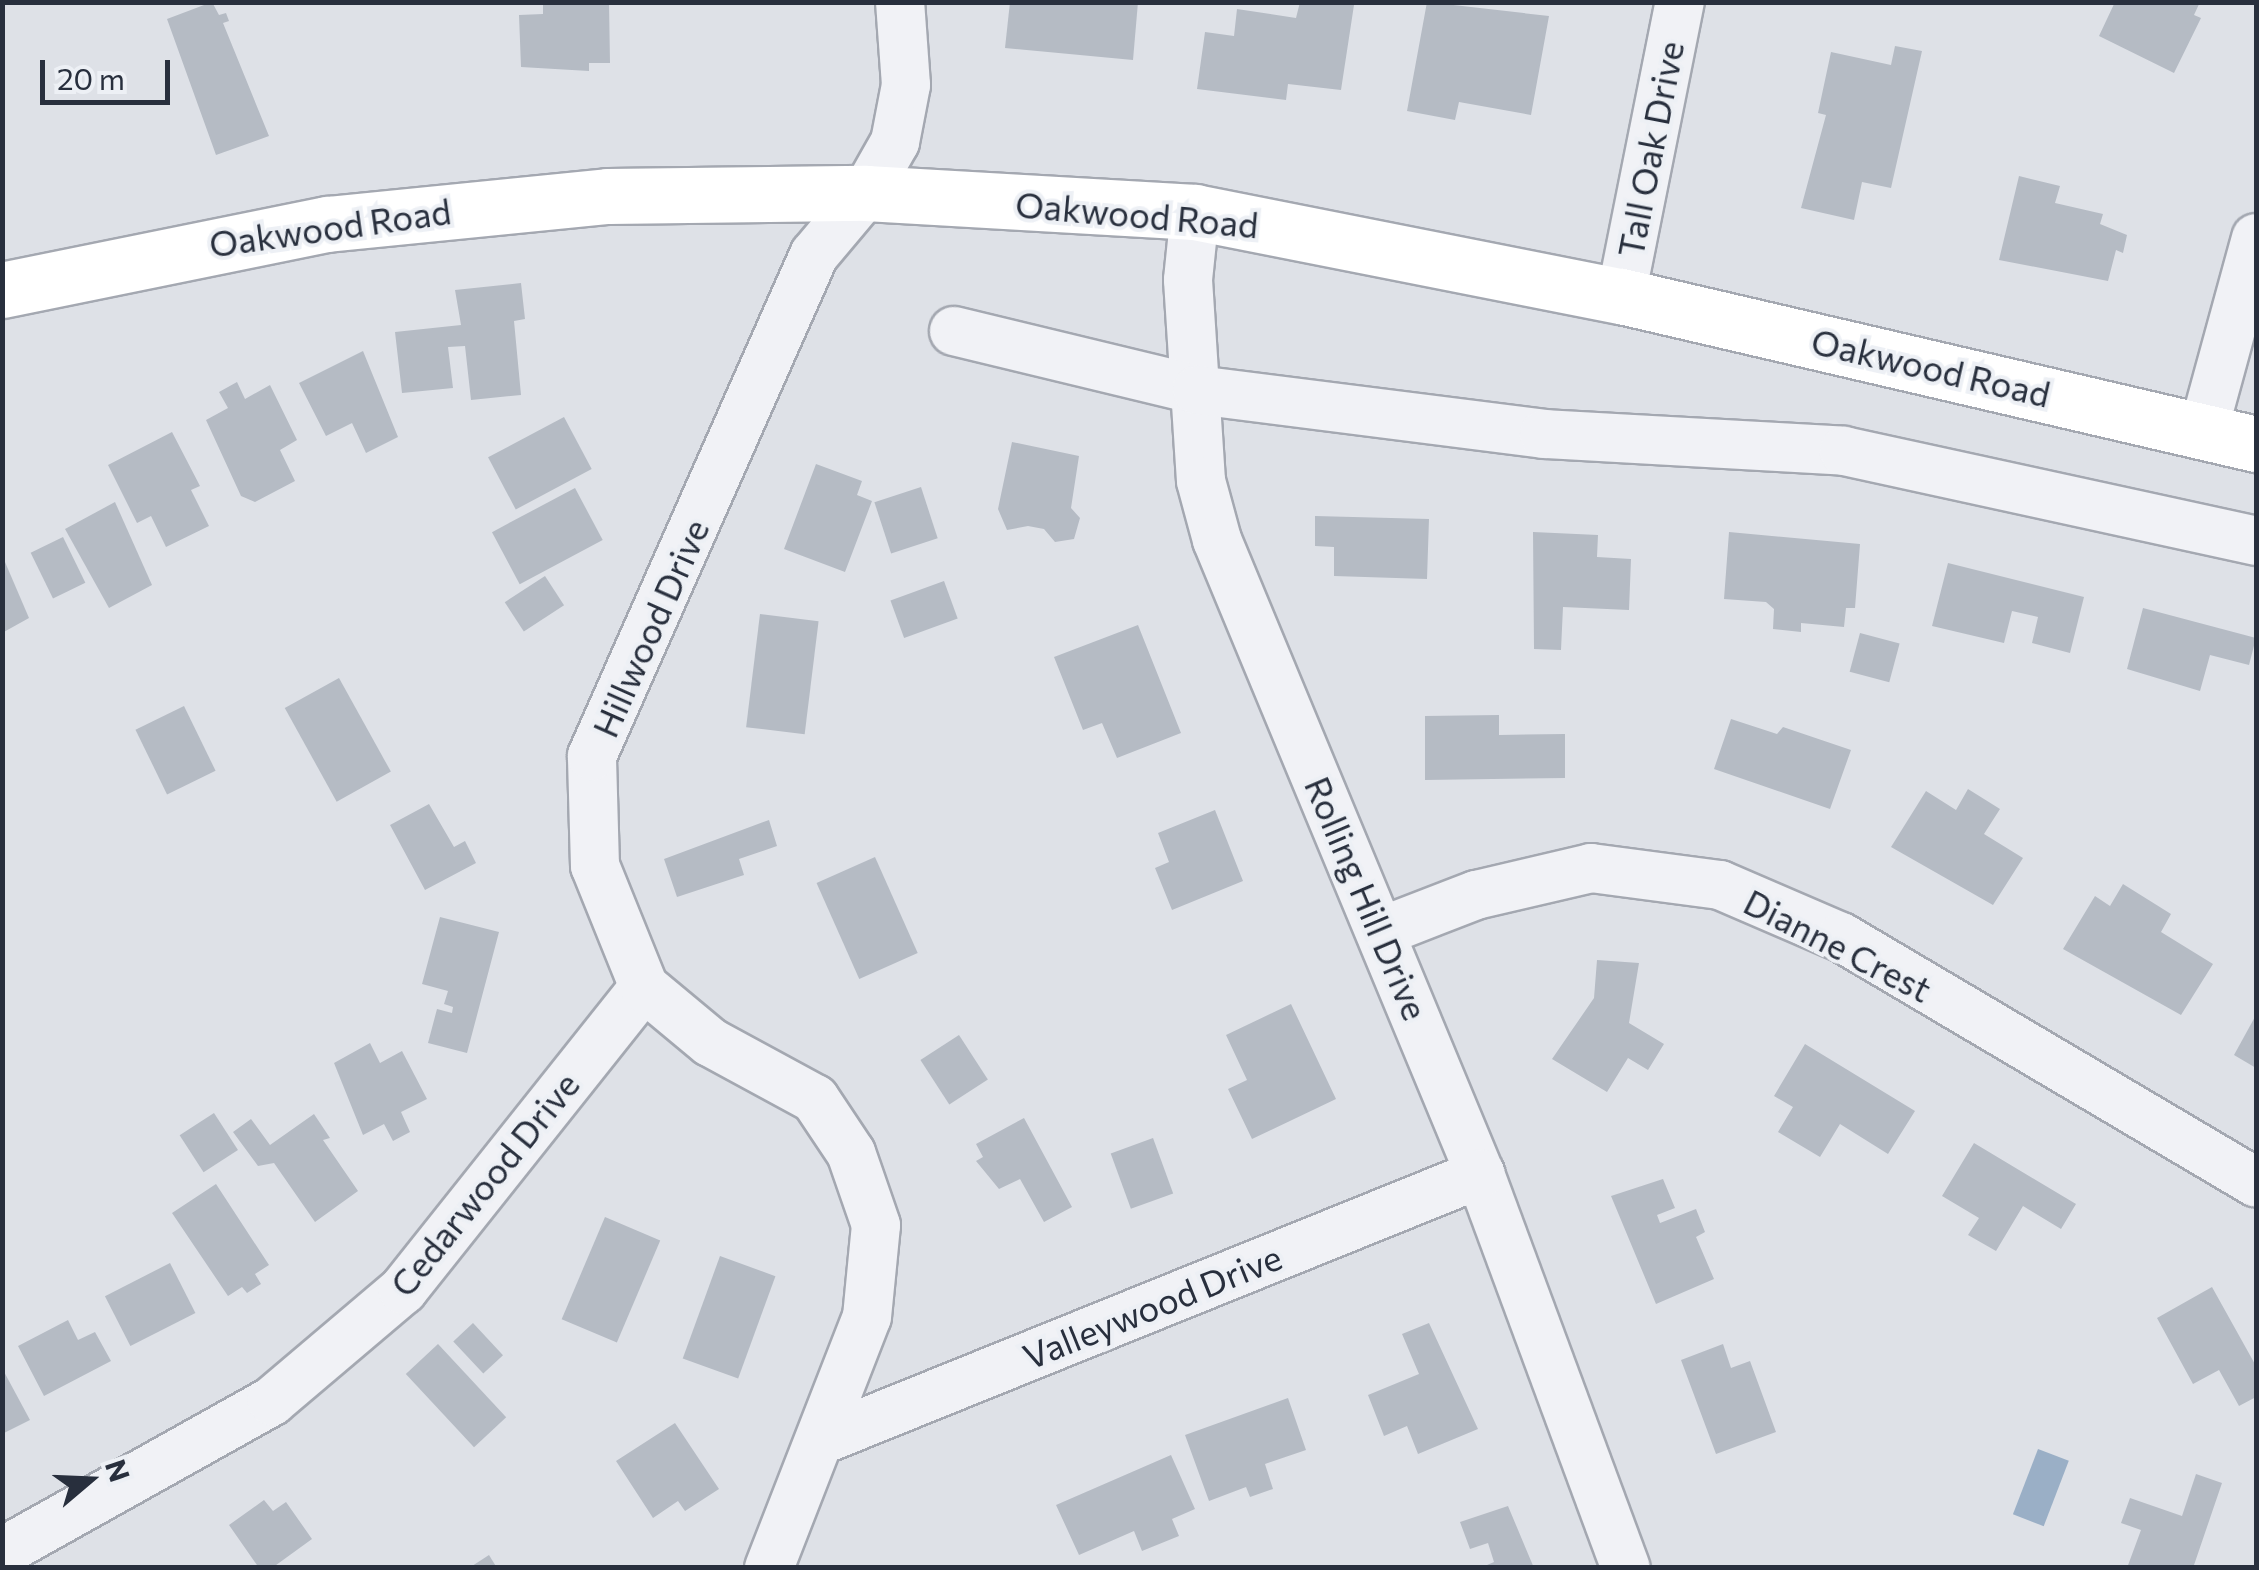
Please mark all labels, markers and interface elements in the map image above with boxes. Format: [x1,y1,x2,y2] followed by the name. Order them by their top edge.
[1608,37,1692,261] street label: Tall Oak Drive
[45,40,175,102] scale bar
[57,59,125,96] text: 20 m
[1014,182,1260,246] street label: Oakwood Road
[206,189,454,265] street label: Oakwood Road
[1808,319,2054,415] street label: Oakwood Road
[583,513,717,743] street label: Hillwood Drive
[1297,770,1437,1026] street label: Rolling Hill Drive
[1737,880,1939,1010] street label: Dianne Crest
[381,1064,587,1304] street label: Cedarwood Drive
[1017,1235,1287,1377] street label: Valleywood Drive
[40,1430,140,1530] north arrow
[99,1455,138,1486] text: N

